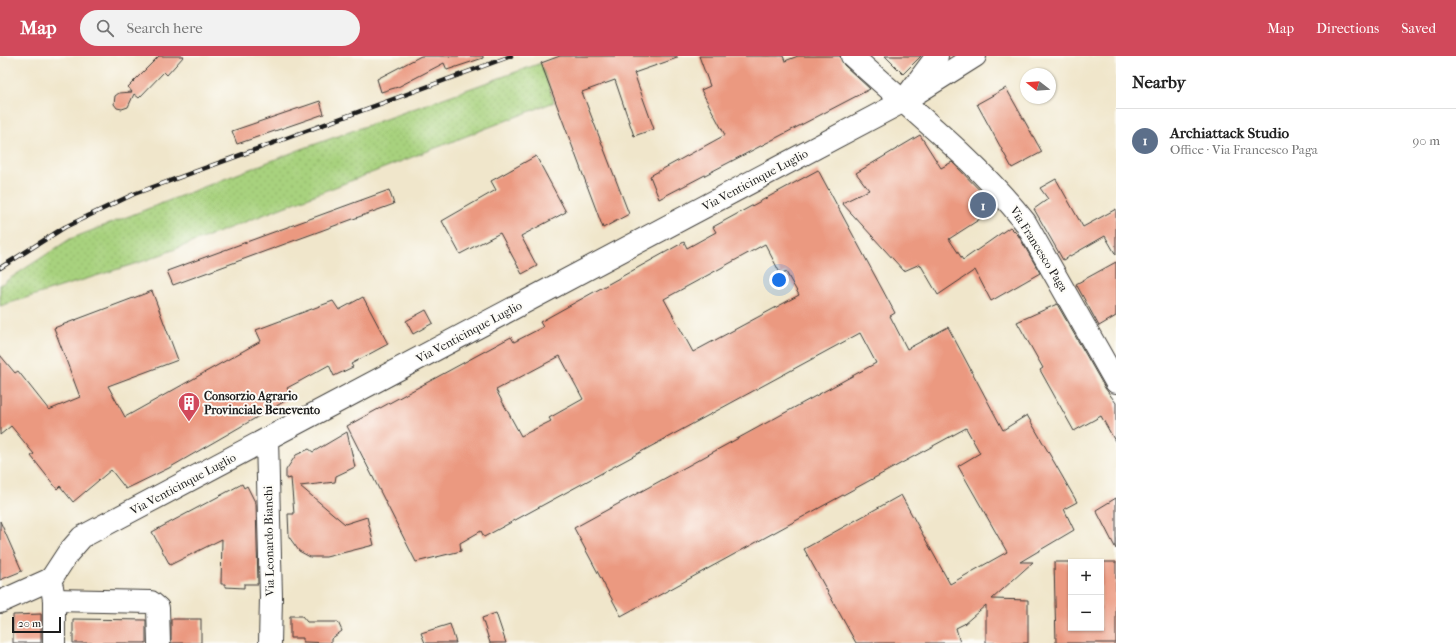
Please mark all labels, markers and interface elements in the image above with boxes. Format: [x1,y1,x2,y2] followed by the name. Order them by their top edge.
[80,10,360,46] search box
[20,17,56,39] text: Map
[94,17,116,39] icon: search
[126,19,203,37] text: Search here
[1267,20,1294,37] text: Map
[1316,20,1379,37] text: Directions
[1401,20,1436,37] text: Saved
[1020,68,1056,104] north arrow
[1132,72,1186,92] text: Nearby
[1170,124,1289,142] text: Archiattack Studio
[1143,133,1147,148] text: 1
[1412,133,1440,148] text: 90 m
[1170,142,1318,157] text: Office · Via Francesco Paga
[699,146,810,214] street label: Via Venticinque Luglio
[970,190,996,220] pin: 1
[1007,203,1071,295] street label: Via Francesco Paga
[769,270,789,290] your location
[413,298,524,366] street label: Via Venticinque Luglio
[204,389,320,417] place label: Consorzio Agrario Provinciale Benevento
[176,390,202,423] building icon: Consorzio Agrario Provinciale Benevento
[127,450,238,518] street label: Via Venticinque Luglio
[261,485,277,597] street label: Via Leonardo Bianchi
[1068,559,1104,631] map controls
[1068,559,1104,595] button: +
[1068,595,1104,631] button: −
[12,615,61,634] scale bar
[18,617,41,630] text: 20 m

